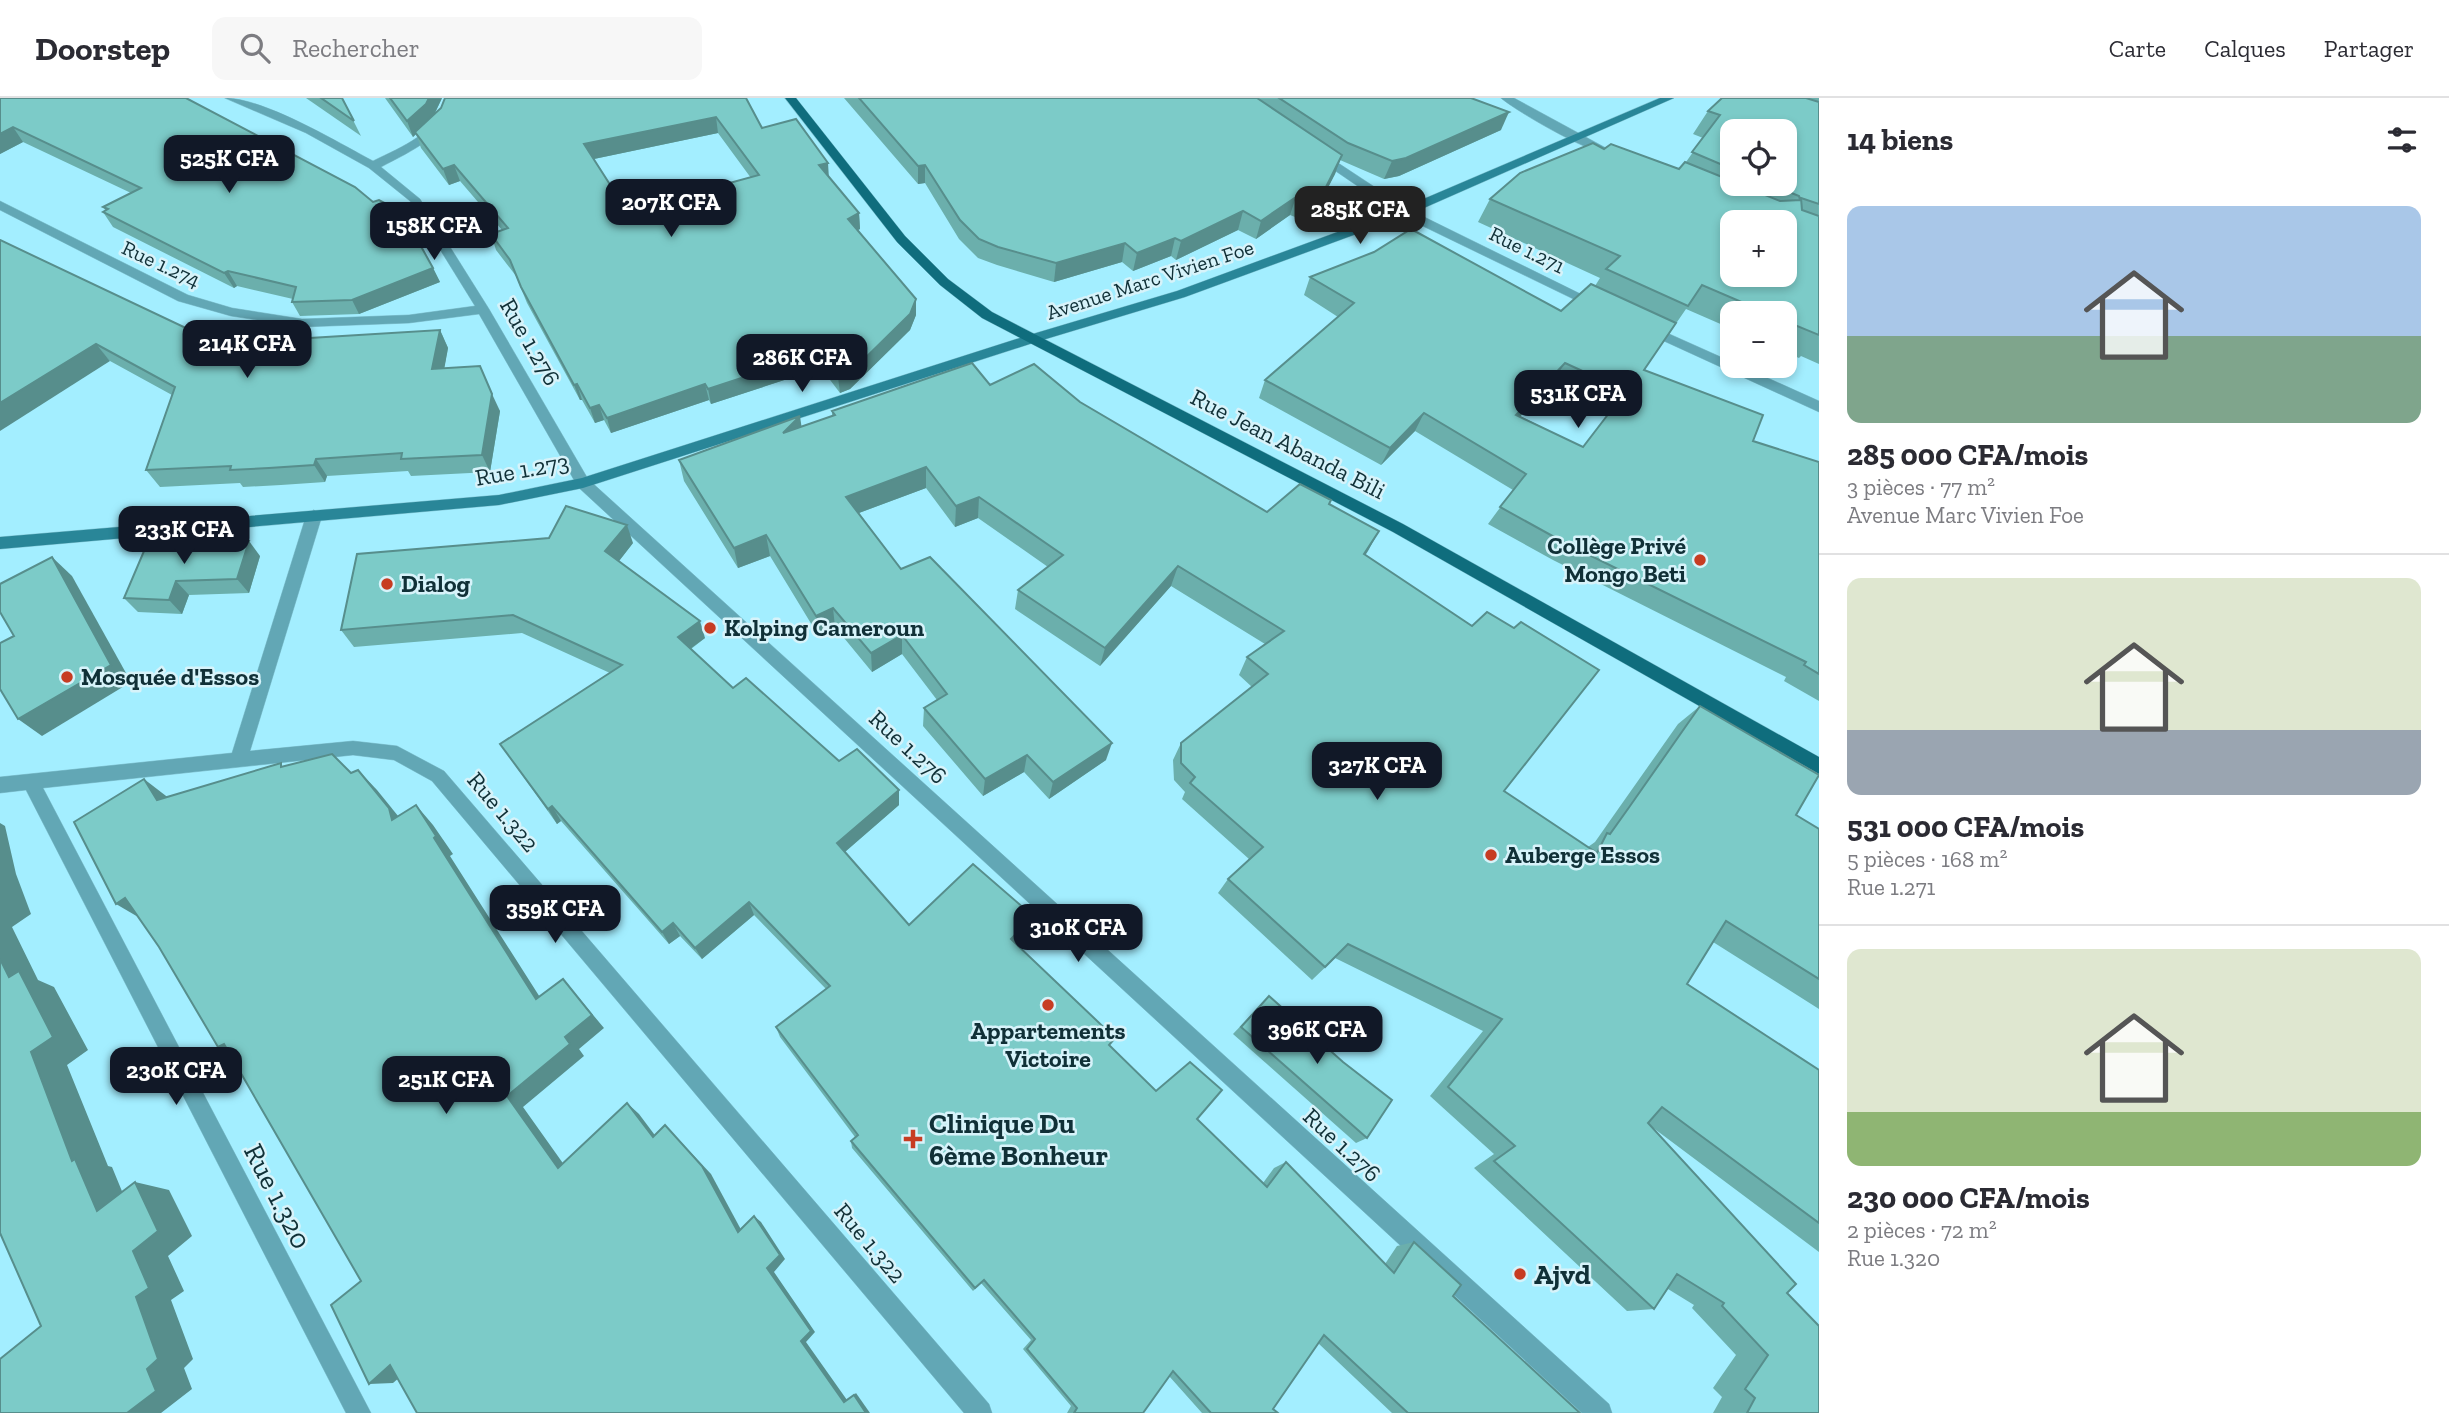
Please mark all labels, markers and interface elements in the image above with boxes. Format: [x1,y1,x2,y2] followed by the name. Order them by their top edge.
[212,17,702,80] search box
[35,29,170,68] text: Doorstep
[236,29,274,67] icon: search
[292,32,420,64] text: Rechercher
[2109,34,2166,63] text: Carte
[2204,34,2286,63] text: Calques
[2324,34,2414,63] text: Partager
[1720,119,1797,378] map controls
[1720,119,1797,196] button: locate
[2383,121,2421,159] icon: filters
[1847,122,1953,158] text: 14 biens
[157,136,301,195] pin: 525K CFA
[180,144,278,172] text: 525K CFA
[599,180,743,239] pin: 207K CFA
[1288,186,1432,246] pin: 285K CFA
[621,188,721,216] text: 207K CFA
[1311,195,1409,223] text: 285K CFA
[362,202,506,262] pin: 158K CFA
[1720,210,1797,287] button: +
[386,211,482,239] text: 158K CFA
[1485,221,1569,278] street label: Rue 1.271
[1043,234,1257,325] street label: Avenue Marc Vivien Foe
[118,235,204,293] street label: Rue 1.274
[2071,252,2197,378] icon: home
[494,293,567,390] street label: Rue 1.276
[1720,301,1797,378] button: −
[175,320,319,380] pin: 214K CFA
[199,329,295,357] text: 214K CFA
[730,334,874,394] pin: 286K CFA
[752,343,852,371] text: 286K CFA
[1506,370,1650,430] pin: 531K CFA
[1530,379,1626,407] text: 531K CFA
[1186,382,1391,505] street label: Rue Jean Abanda Bili
[1847,437,2088,473] text: 285 000 CFA/mois
[473,447,571,492] street label: Rue 1.273
[1847,473,1995,501] text: 3 pièces · 77 m²
[1847,501,2084,529] text: Avenue Marc Vivien Foe
[112,506,256,566] pin: 233K CFA
[134,515,234,543] text: 233K CFA
[1547,531,1686,588] place label: Collège Privé Mongo Beti
[1692,552,1708,568] marker: Collège Privé Mongo Beti
[401,569,470,598] place label: Dialog
[379,576,395,592] marker: Dialog
[724,613,924,642] place label: Kolping Cameroun
[702,620,718,636] marker: Kolping Cameroun
[2071,624,2197,750] icon: home
[81,662,259,691] place label: Mosquée d'Essos
[59,669,75,685] marker: Mosquée d'Essos
[863,703,953,790] street label: Rue 1.276
[1305,742,1449,802] pin: 327K CFA
[1328,751,1426,779] text: 327K CFA
[461,766,545,858] street label: Rue 1.322
[1847,809,2084,845] text: 531 000 CFA/mois
[1505,840,1660,869] place label: Auberge Essos
[1847,845,2007,873] text: 5 pièces · 168 m²
[1483,847,1499,863] marker: Auberge Essos
[1847,873,1935,901] text: Rue 1.271
[483,886,627,945] pin: 359K CFA
[506,894,604,922] text: 359K CFA
[1006,904,1150,964] pin: 310K CFA
[1030,913,1126,941] text: 310K CFA
[2071,995,2197,1121] icon: home
[1040,997,1056,1013] marker: Appartements Victoire
[1245,1006,1389,1066] pin: 396K CFA
[1267,1015,1367,1043] text: 396K CFA
[970,1016,1126,1073] place label: Appartements Victoire
[104,1048,248,1107] pin: 230K CFA
[126,1056,226,1084] text: 230K CFA
[374,1056,518,1116] pin: 251K CFA
[398,1065,494,1093] text: 251K CFA
[1297,1101,1387,1188] street label: Rue 1.276
[929,1107,1108,1172] place label: Clinique Du 6ème Bonheur
[903,1129,923,1149] marker: Clinique Du 6ème Bonheur
[237,1138,318,1254] street label: Rue 1.320
[1847,1180,2090,1216] text: 230 000 CFA/mois
[828,1197,912,1289] street label: Rue 1.322
[1847,1216,1997,1244] text: 2 pièces · 72 m²
[1847,1244,1940,1272] text: Rue 1.320
[1534,1258,1591,1291] place label: Ajvd
[1512,1266,1528,1282] marker: Ajvd

